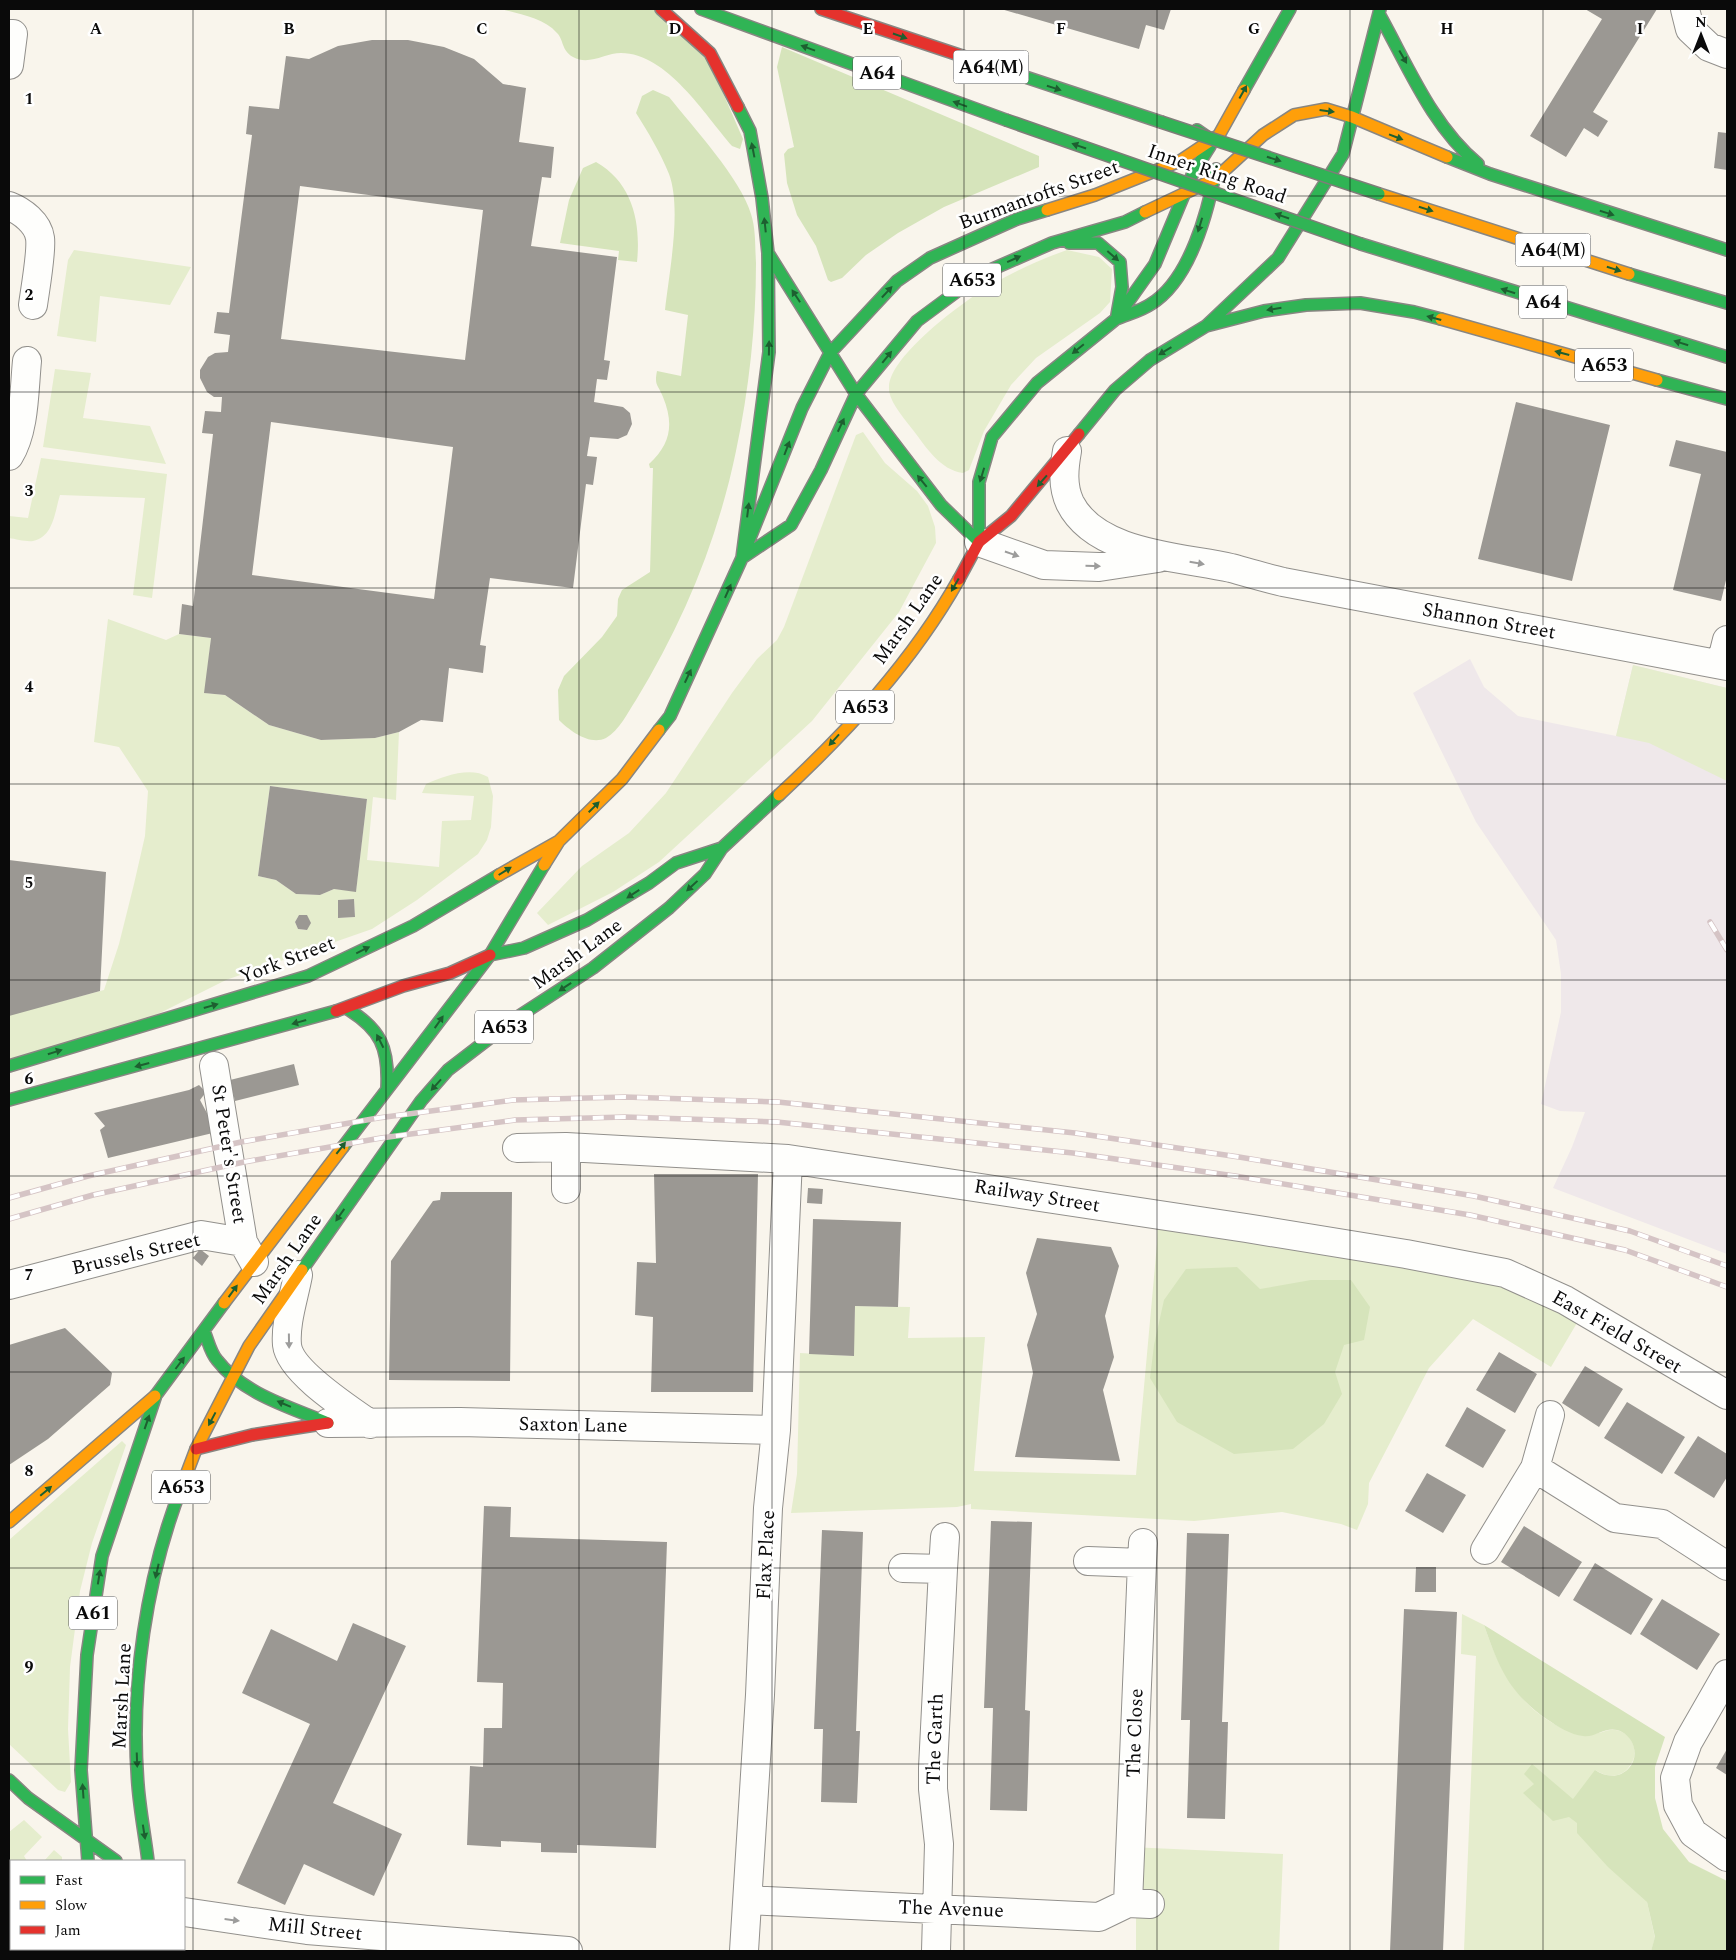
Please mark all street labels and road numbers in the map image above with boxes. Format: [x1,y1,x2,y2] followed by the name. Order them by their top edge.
[954,51,1028,84] road number: A64(M)
[853,56,901,90] road number: A64
[1143,136,1291,212] street label: Inner Ring Road
[955,152,1123,238] street label: Burmantofts Street
[1516,234,1590,266] road number: A64(M)
[943,264,1001,296] road number: A653
[1519,286,1567,318] road number: A64
[1575,348,1633,382] road number: A653
[865,567,951,671] street label: Marsh Lane
[1420,594,1558,648] street label: Shannon Street
[836,690,894,724] road number: A653
[525,911,629,997] street label: Marsh Lane
[235,928,339,992] street label: York Street
[475,1010,533,1044] road number: A653
[203,1082,255,1226] street label: St Peter's Street
[972,1171,1102,1221] street label: Railway Street
[244,1207,330,1311] street label: Marsh Lane
[69,1225,203,1283] street label: Brussels Street
[1546,1283,1688,1381] street label: East Field Street
[518,1409,628,1441] street label: Saxton Lane
[152,1470,210,1504] road number: A653
[749,1509,783,1601] street label: Flax Place
[69,1596,117,1630] road number: A61
[104,1642,140,1750] street label: Marsh Lane
[1118,1688,1152,1778] street label: The Close
[918,1693,952,1785] street label: The Garth
[898,1892,1004,1926] street label: The Avenue
[266,1909,364,1949] street label: Mill Street

